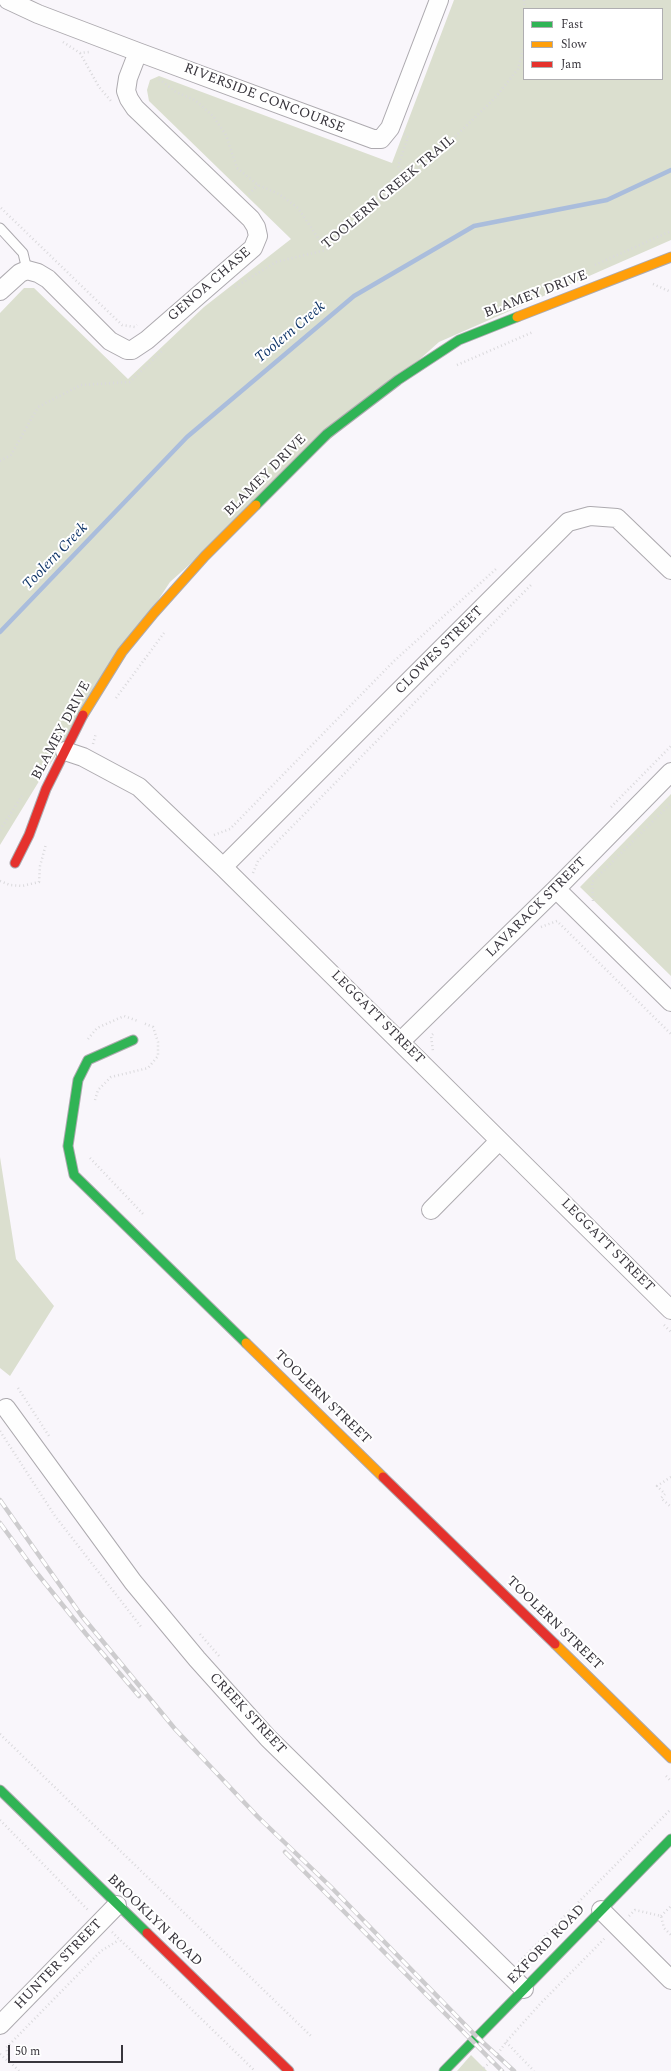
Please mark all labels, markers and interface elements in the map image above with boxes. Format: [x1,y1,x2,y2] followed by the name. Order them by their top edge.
[523,8,663,80] legend
[561,15,583,34] text: Fast
[561,35,586,54] text: Slow
[561,55,582,74] text: Jam
[181,61,347,137] street label: RIVERSIDE CONCOURSE
[319,132,459,254] street label: TOOLERN CREEK TRAIL
[165,244,255,326] street label: GENOA CHASE
[482,268,590,322] street label: BLAMEY DRIVE
[252,298,330,368] water label: Toolern Creek
[221,431,311,521] street label: BLAMEY DRIVE
[20,520,92,594] water label: Toolern Creek
[392,603,488,699] street label: CLOWES STREET
[29,679,95,783] street label: BLAMEY DRIVE
[483,854,591,962] street label: LAVARACK STREET
[327,968,427,1068] street label: LEGGATT STREET
[557,1196,657,1296] street label: LEGGATT STREET
[270,1348,374,1448] street label: TOOLERN STREET
[502,1574,606,1674] street label: TOOLERN STREET
[205,1670,289,1758] street label: CREEK STREET
[103,1871,205,1971] street label: BROOKLYN ROAD
[505,1902,589,1988] street label: EXFORD ROAD
[12,1916,106,2014] street label: HUNTER STREET
[10,2037,125,2063] scale bar
[15,2042,40,2061] text: 50 m

